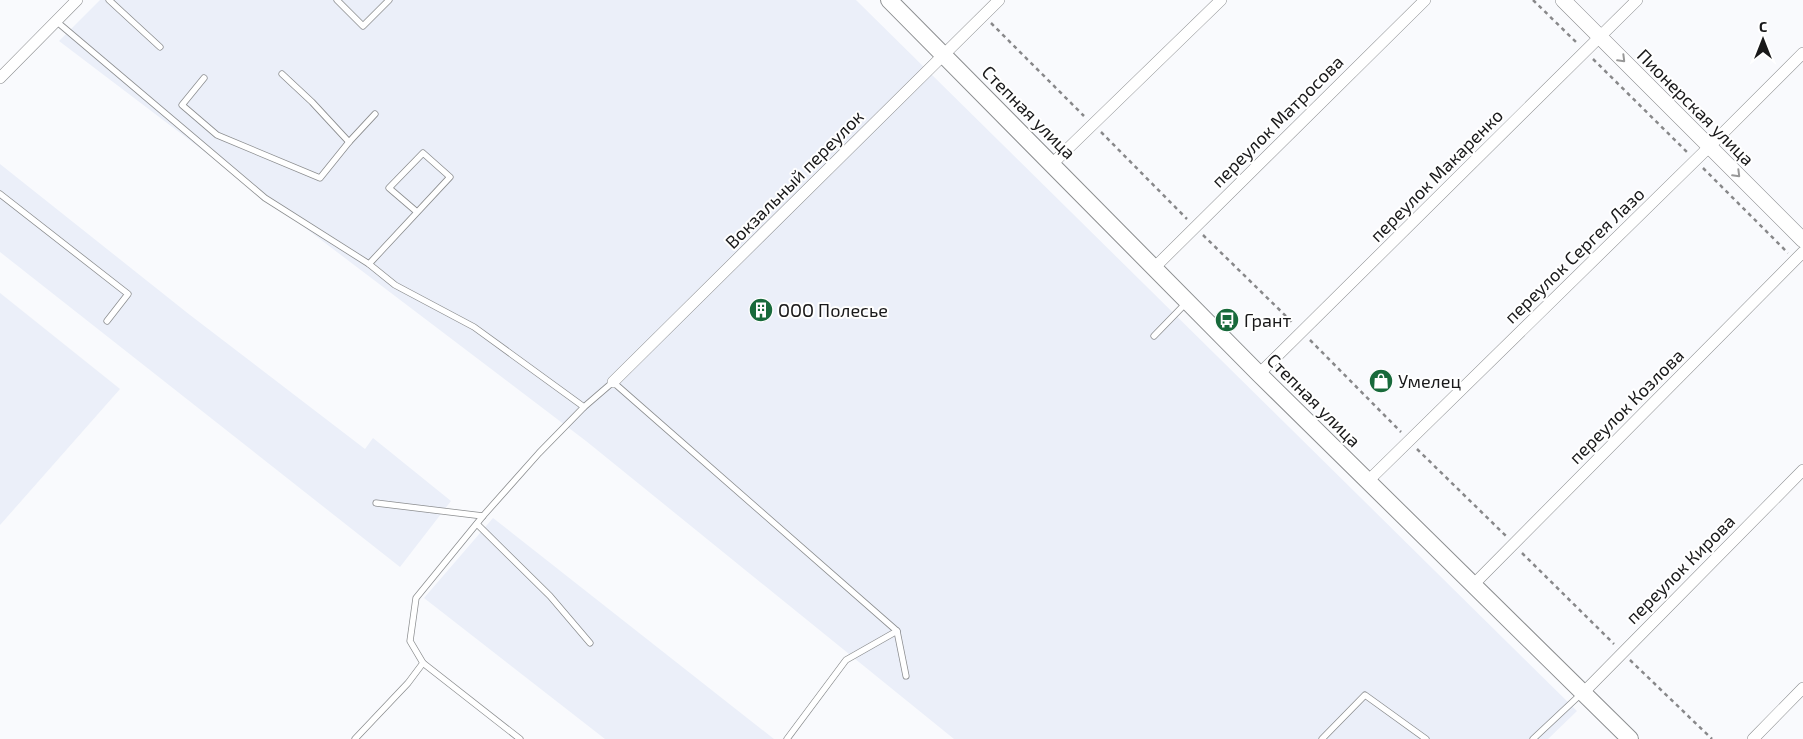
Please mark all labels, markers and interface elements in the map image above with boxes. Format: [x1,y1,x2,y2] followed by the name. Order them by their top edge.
[1738,15,1788,65] north arrow
[1759,18,1767,35] text: С
[1633,44,1759,170] street label: Пионерская улица
[1206,50,1348,192] street label: переулок Матросова
[1616,54,1625,63] one-way arrow
[978,61,1080,163] street label: Степная улица
[1365,104,1507,246] street label: переулок Макаренко
[720,105,868,253] street label: Вокзальный переулок
[1731,168,1740,177] one-way arrow
[1499,182,1649,328] street label: переулок Сергея Лазо
[748,297,774,323] building icon: ООО Полесье
[778,299,888,321] place label: ООО Полесье
[1214,307,1240,333] bus stop icon: Грант
[1244,309,1291,331] place label: Грант
[1564,344,1688,468] street label: переулок Козлова
[1263,349,1365,451] street label: Степная улица
[1368,368,1394,394] shop icon: Умелец
[1398,370,1461,392] place label: Умелец
[1621,510,1739,628] street label: переулок Кирова

